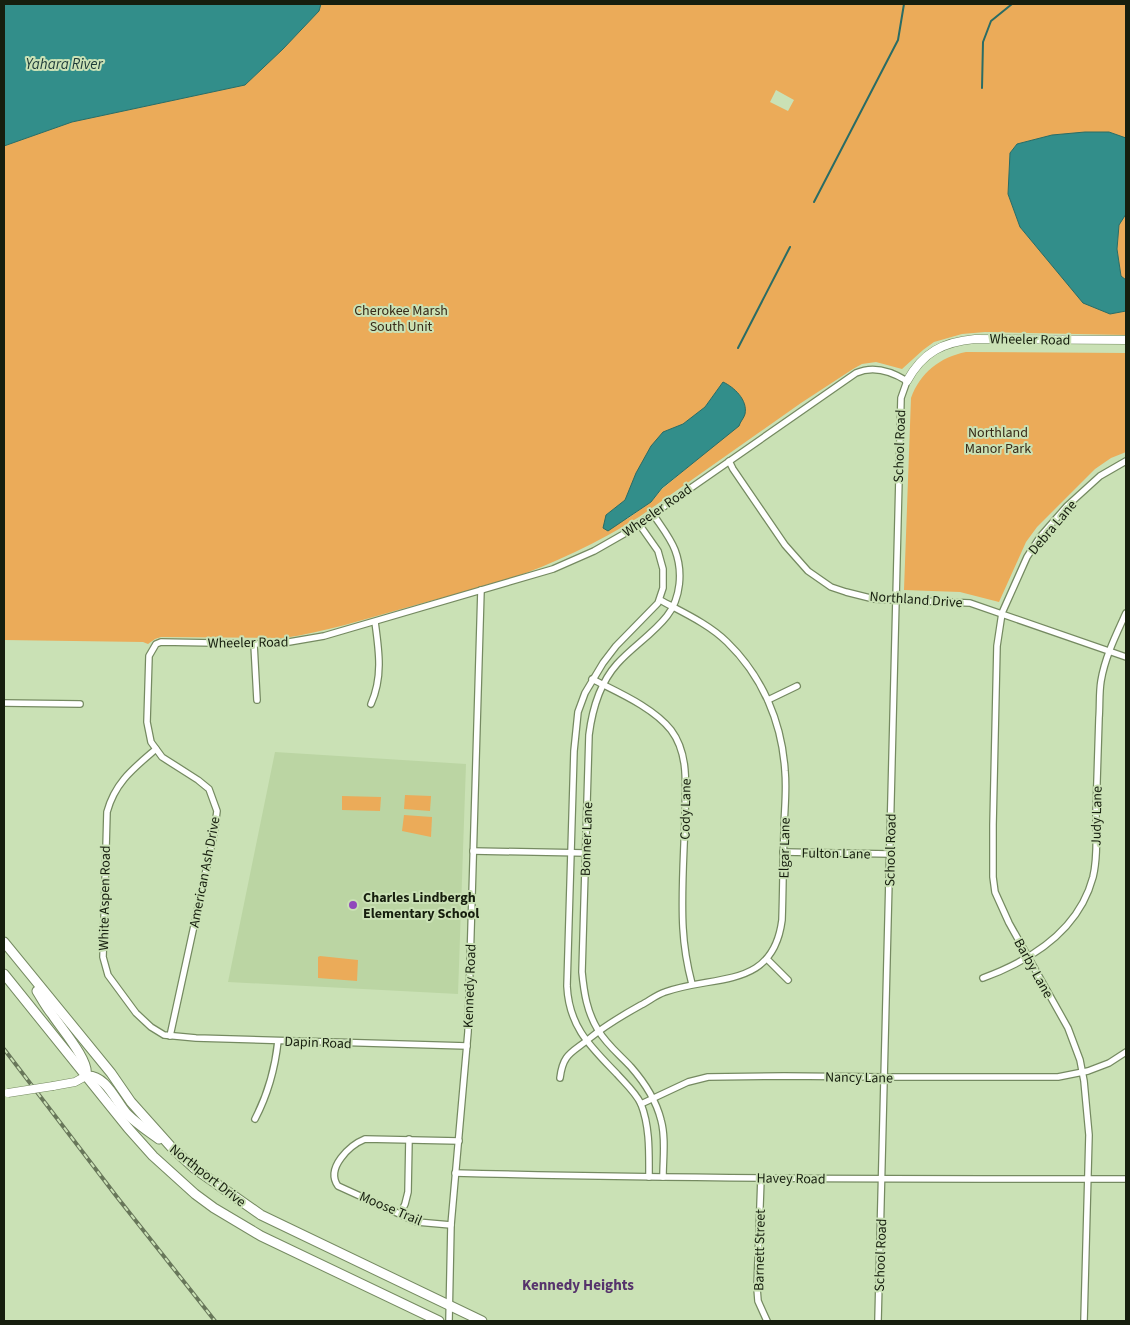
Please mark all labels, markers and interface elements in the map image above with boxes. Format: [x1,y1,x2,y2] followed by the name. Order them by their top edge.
[25,54,103,75] water label: Yahara River
[354,301,448,337] park label: Cherokee Marsh South Unit
[989,329,1071,351] street label: Wheeler Road
[889,409,911,483] street label: School Road
[965,423,1031,459] park label: Northland Manor Park
[619,479,696,542] street label: Wheeler Road
[1024,496,1082,559] street label: Debra Lane
[869,587,963,613] street label: Northland Drive
[207,632,289,654] street label: Wheeler Road
[675,778,697,840] street label: Cody Lane
[1086,786,1108,846] street label: Judy Lane
[576,802,598,876] street label: Bonner Lane
[880,813,902,887] street label: School Road
[184,815,226,929] street label: American Ash Drive
[774,817,796,879] street label: Elgar Lane
[801,843,871,865] street label: Fulton Lane
[94,845,116,951] street label: White Aspen Road
[363,888,479,924] place label: Charles Lindbergh Elementary School
[347,899,359,911] marker: Charles Lindbergh Elementary School
[1008,935,1058,1002] street label: Barby Lane
[459,944,481,1029] street label: Kennedy Road
[284,1032,352,1054] street label: Dapin Road
[825,1067,893,1089] street label: Nancy Lane
[165,1140,250,1212] street label: Northport Drive
[756,1168,826,1190] street label: Havey Road
[356,1187,425,1231] street label: Moose Trail
[749,1209,771,1291] street label: Barnett Street
[870,1218,892,1292] street label: School Road
[522,1275,634,1296] district label: Kennedy Heights

